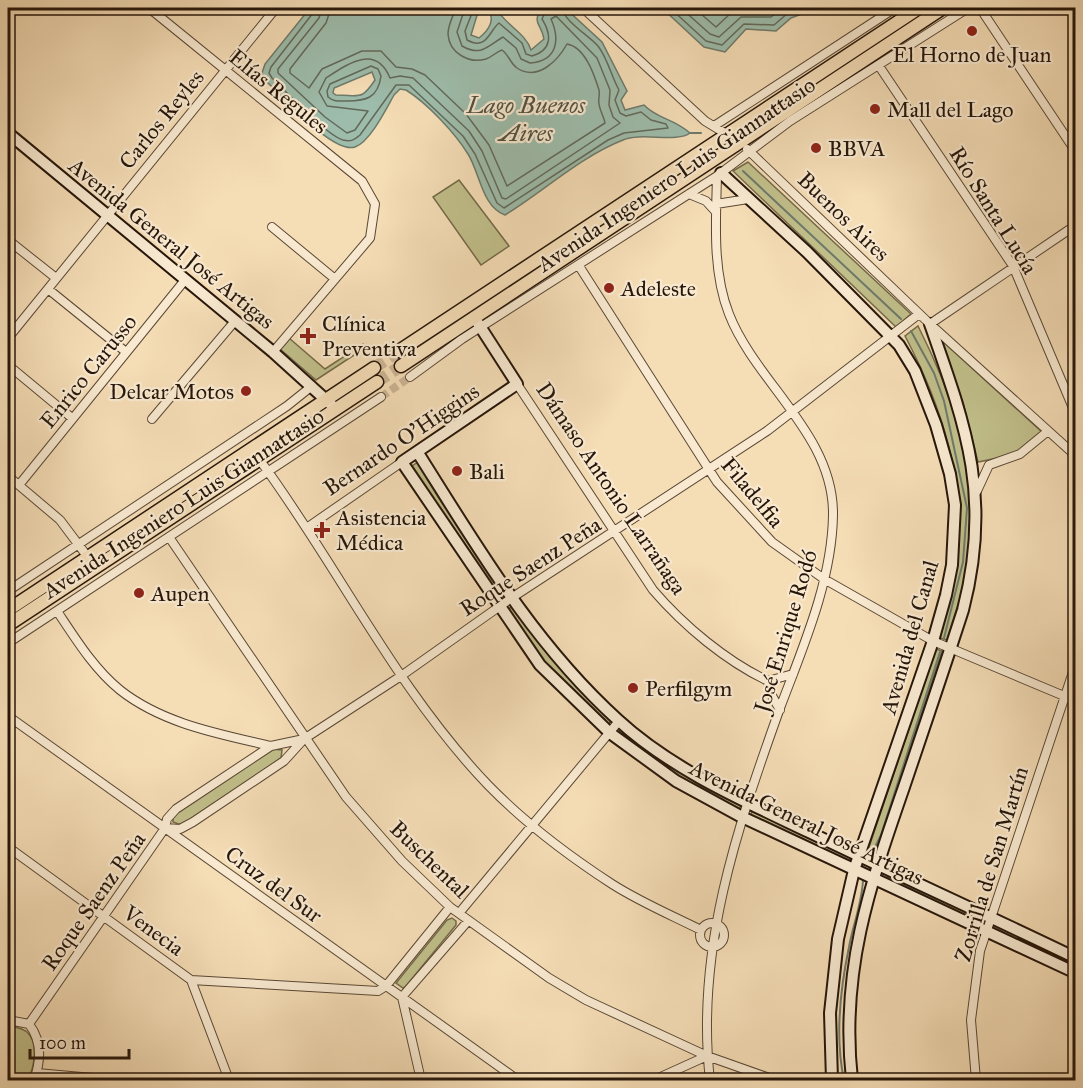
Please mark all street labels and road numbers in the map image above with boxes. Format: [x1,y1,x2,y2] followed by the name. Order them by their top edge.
[224,43,334,140] street label: Elías Regules
[113,64,210,174] street label: Carlos Reyles
[531,71,820,278] street label: Avenida Ingeniero Luis Giannattasio
[944,141,1044,280] street label: Río Santa Lucía
[63,151,280,335] street label: Avenida General José Artigas
[792,166,895,267] street label: Buenos Aires
[34,309,143,434] street label: Enrico Carusso
[318,377,484,502] street label: Bernardo O'Higgins
[530,377,693,600] street label: Dámaso Antonio Larrañaga
[37,402,329,605] street label: Avenida Ingeniero Luis Giannattasio
[715,452,790,534] street label: Filadelfia
[455,510,607,622] street label: Roque Saenz Peña
[747,547,823,718] street label: José Enrique Rodó
[874,557,944,718] street label: Avenida del Canal
[684,754,928,891] street label: Avenida General José Artigas
[949,763,1034,965] street label: Zorrilla de San Martín
[384,815,475,904] street label: Buschental
[36,826,152,976] street label: Roque Saenz Peña
[220,840,328,929] street label: Cruz del Sur
[117,899,190,962] street label: Venecia

